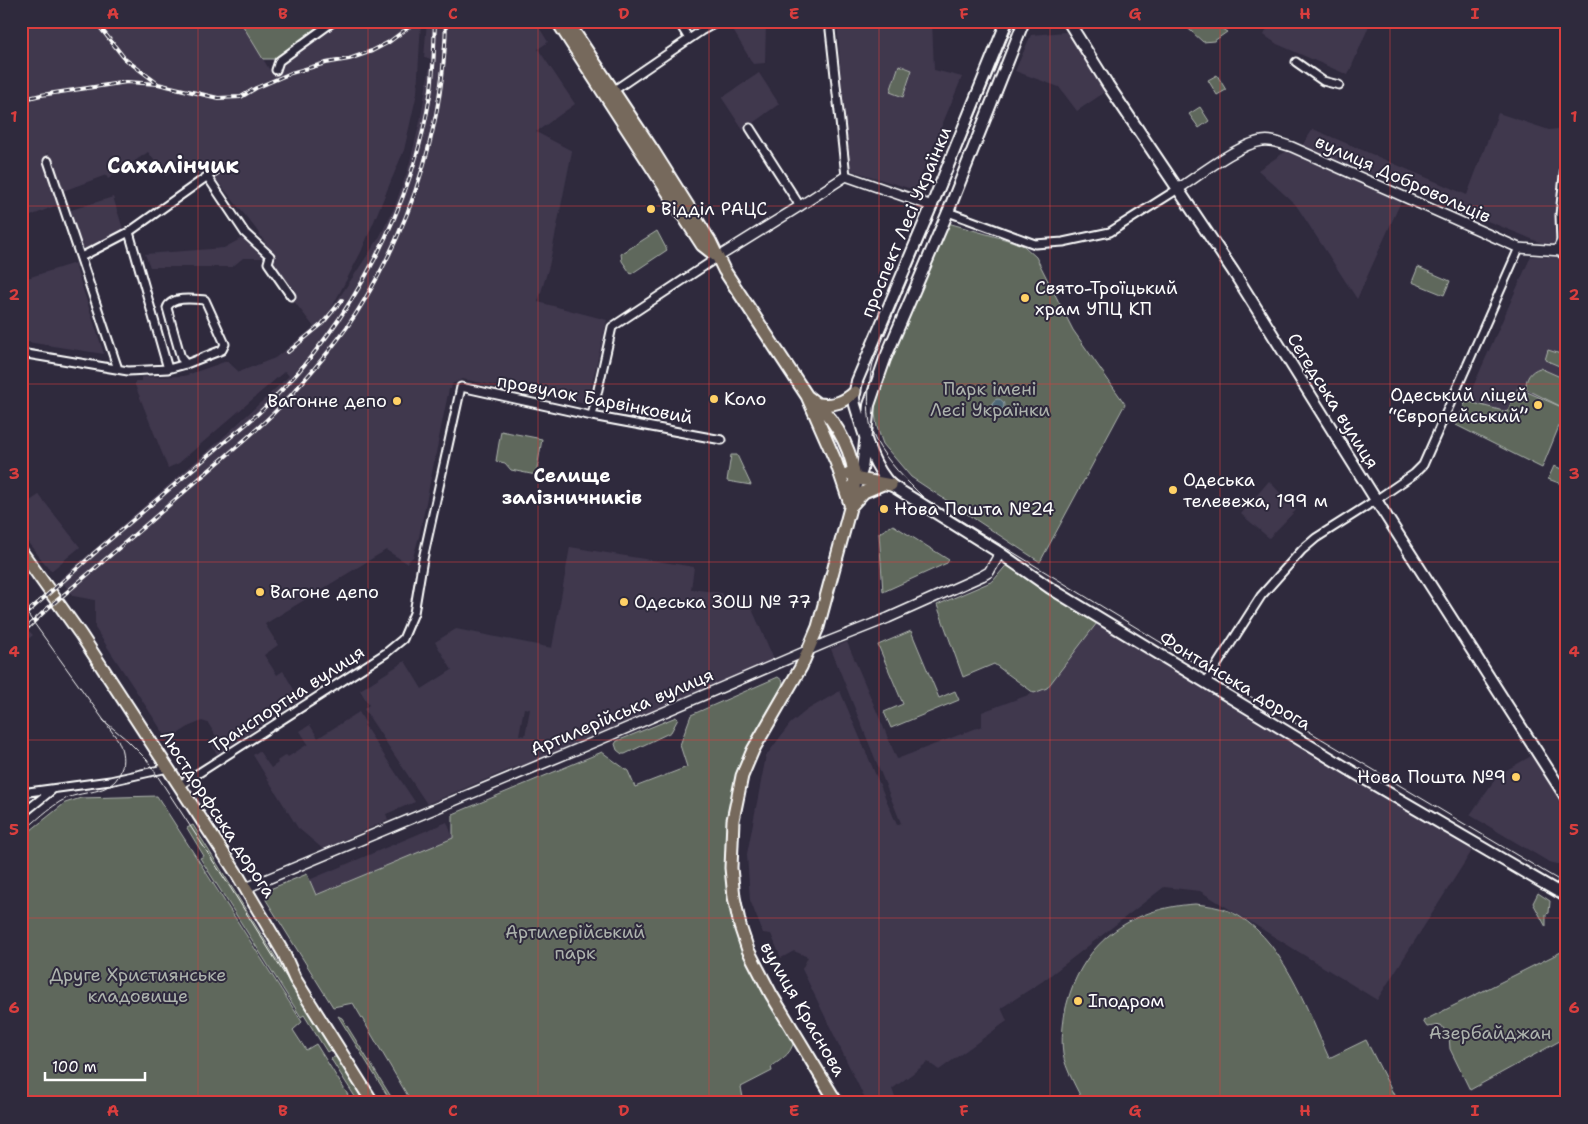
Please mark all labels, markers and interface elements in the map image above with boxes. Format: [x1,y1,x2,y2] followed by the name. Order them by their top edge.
[107,3,119,24] text: A
[278,3,288,24] text: B
[448,3,458,24] text: C
[618,3,630,24] text: D
[789,3,799,24] text: E
[959,3,969,24] text: F
[1129,3,1142,24] text: G
[1299,3,1311,24] text: H
[1471,3,1480,24] text: I
[10,106,18,127] text: 1
[1570,106,1578,127] text: 1
[855,123,957,321] street label: проспект Лесі Українки
[1311,129,1495,229] street label: вулиця Добровольців
[107,151,239,180] district label: Сахалінчик
[661,197,767,221] place label: Відділ РАЦС
[645,203,657,215] marker: Відділ РАЦС
[1035,276,1178,321] place label: Свято-Троїцький храм УПЦ КП
[8,284,20,305] text: 2
[1568,284,1580,305] text: 2
[1019,292,1031,304] marker: Свято-Троїцький храм УПЦ КП
[1282,329,1384,473] street label: Сегедська вулиця
[495,368,695,430] street label: провулок Барвінковий
[930,377,1050,422] park label: Парк імені Лесі Українки
[1388,383,1528,428] place label: Одеський ліцей “Європейський”
[724,387,766,411] place label: Коло
[267,389,387,413] place label: Вагонне депо
[708,393,720,405] marker: Коло
[391,395,403,407] marker: Вагонне депо
[1532,399,1544,411] marker: Одеський ліцей “Європейський”
[8,463,20,484] text: 3
[502,463,642,510] district label: Селище залізничників
[1568,463,1580,484] text: 3
[1183,468,1328,513] place label: Одеська телевежа, 199 м
[1167,484,1179,496] marker: Одеська телевежа, 199 м
[894,497,1054,521] place label: Нова Пошта №24
[878,503,890,515] marker: Нова Пошта №24
[270,580,379,604] place label: Вагоне депо
[254,586,266,598] marker: Вагоне депо
[634,590,811,614] place label: Одеська ЗОШ № 77
[618,596,630,608] marker: Одеська ЗОШ № 77
[1155,626,1315,736] street label: Фонтанська дорога
[205,640,369,758] street label: Транспортна вулиця
[8,641,20,662] text: 4
[1568,641,1580,662] text: 4
[527,663,717,761] street label: Артилерійська вулиця
[155,726,281,902] street label: Люстдорфська дорога
[1357,765,1506,789] place label: Нова Пошта №9
[1510,771,1522,783] marker: Нова Пошта №9
[9,819,19,840] text: 5
[1569,819,1579,840] text: 5
[505,920,645,965] park label: Артилерійський парк
[755,937,851,1081] street label: вулиця Краснова
[49,963,227,1008] park label: Друге Християнське кладовище
[1088,989,1164,1013] place label: Іподром
[1072,995,1084,1007] marker: Іподром
[8,997,20,1018] text: 6
[1568,997,1580,1018] text: 6
[1429,1021,1551,1045] park label: Азербайджан
[45,1049,145,1081] scale bar
[52,1057,97,1077] text: 100 m
[107,1100,119,1121] text: A
[278,1100,288,1121] text: B
[448,1100,458,1121] text: C
[618,1100,630,1121] text: D
[789,1100,799,1121] text: E
[959,1100,969,1121] text: F
[1129,1100,1142,1121] text: G
[1299,1100,1311,1121] text: H
[1471,1100,1480,1121] text: I

